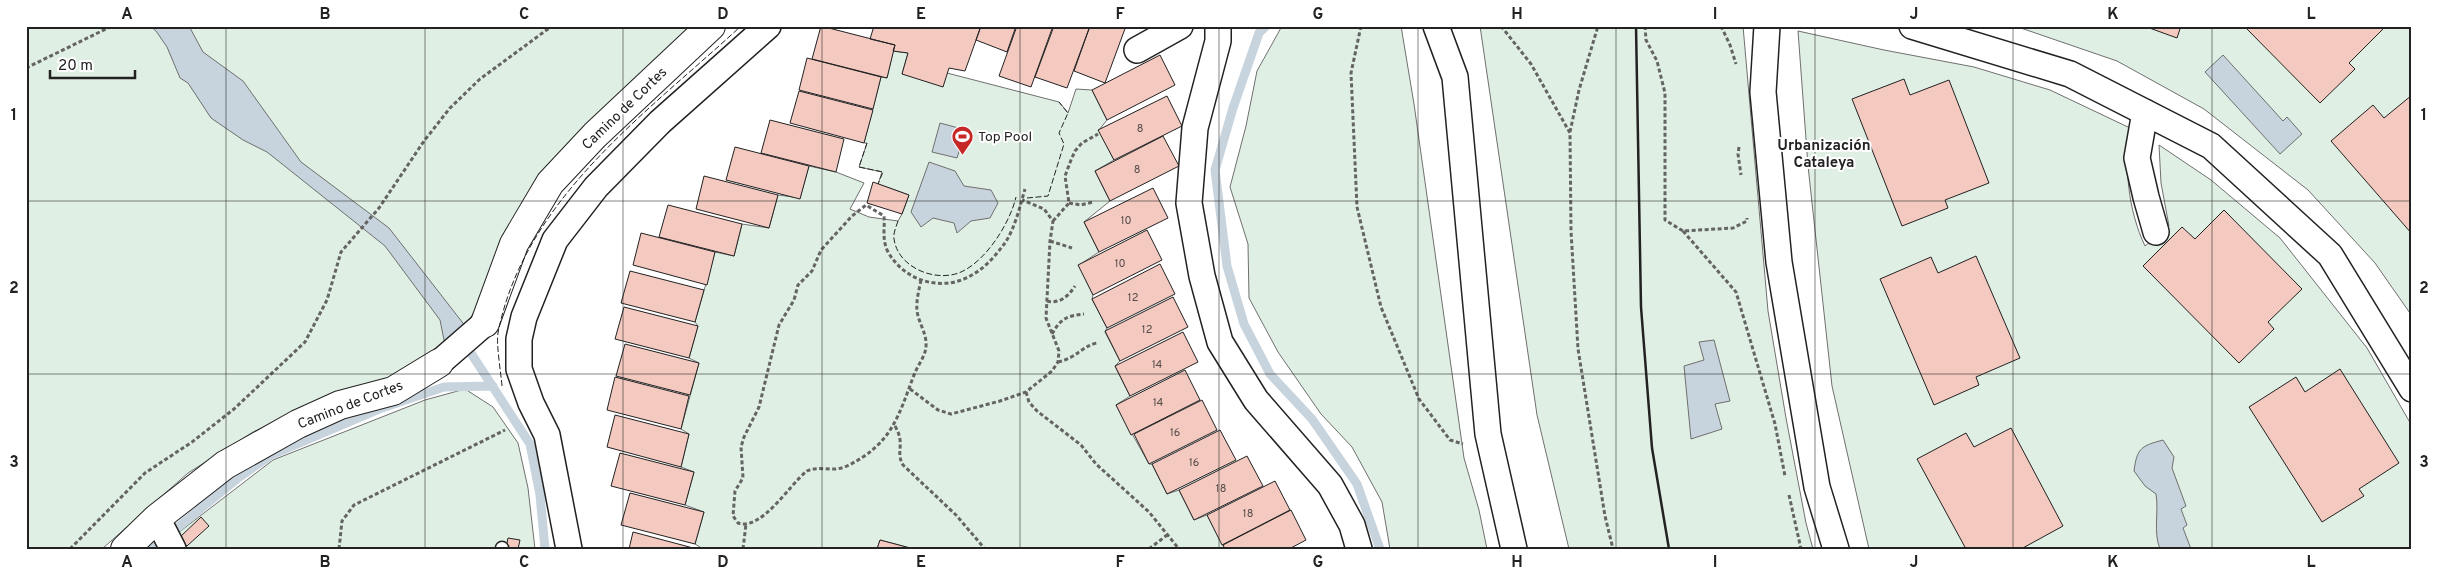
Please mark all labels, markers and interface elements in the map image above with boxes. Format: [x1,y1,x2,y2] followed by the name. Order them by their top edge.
[121,5,133,25] text: A
[319,5,331,25] text: B
[519,5,529,25] text: C
[717,5,729,25] text: D
[916,5,926,25] text: E
[1115,5,1125,25] text: F
[1313,5,1323,25] text: G
[1511,5,1523,25] text: H
[1713,5,1717,25] text: I
[1910,5,1918,25] text: J
[2107,5,2119,25] text: K
[2306,5,2316,25] text: L
[50,48,135,80] scale bar
[58,57,93,76] text: 20 m
[579,64,671,154] street label: Camino de Cortes
[11,106,17,126] text: 1
[2421,106,2427,126] text: 1
[1137,122,1143,136] house number: 8
[950,124,974,155] sports icon: Top Pool
[978,129,1032,146] place label: Top Pool
[1777,137,1871,173] district label: Urbanización Cataleya
[1134,163,1140,177] house number: 8
[1120,214,1132,228] house number: 10
[1114,257,1126,271] house number: 10
[9,279,19,299] text: 2
[2419,279,2429,299] text: 2
[1128,291,1138,305] house number: 12
[1142,323,1152,337] house number: 12
[1152,358,1163,372] house number: 14
[295,377,406,433] street label: Camino de Cortes
[1153,396,1164,410] house number: 14
[1170,426,1180,440] house number: 16
[9,453,19,473] text: 3
[2419,453,2429,473] text: 3
[1189,456,1199,470] house number: 16
[1216,482,1226,496] house number: 18
[1243,507,1253,521] house number: 18
[121,553,133,573] text: A
[319,553,331,573] text: B
[519,553,529,573] text: C
[717,553,729,573] text: D
[916,553,926,573] text: E
[1115,553,1125,573] text: F
[1313,553,1323,573] text: G
[1511,553,1523,573] text: H
[1713,553,1717,573] text: I
[1910,553,1918,573] text: J
[2107,553,2119,573] text: K
[2306,553,2316,573] text: L

